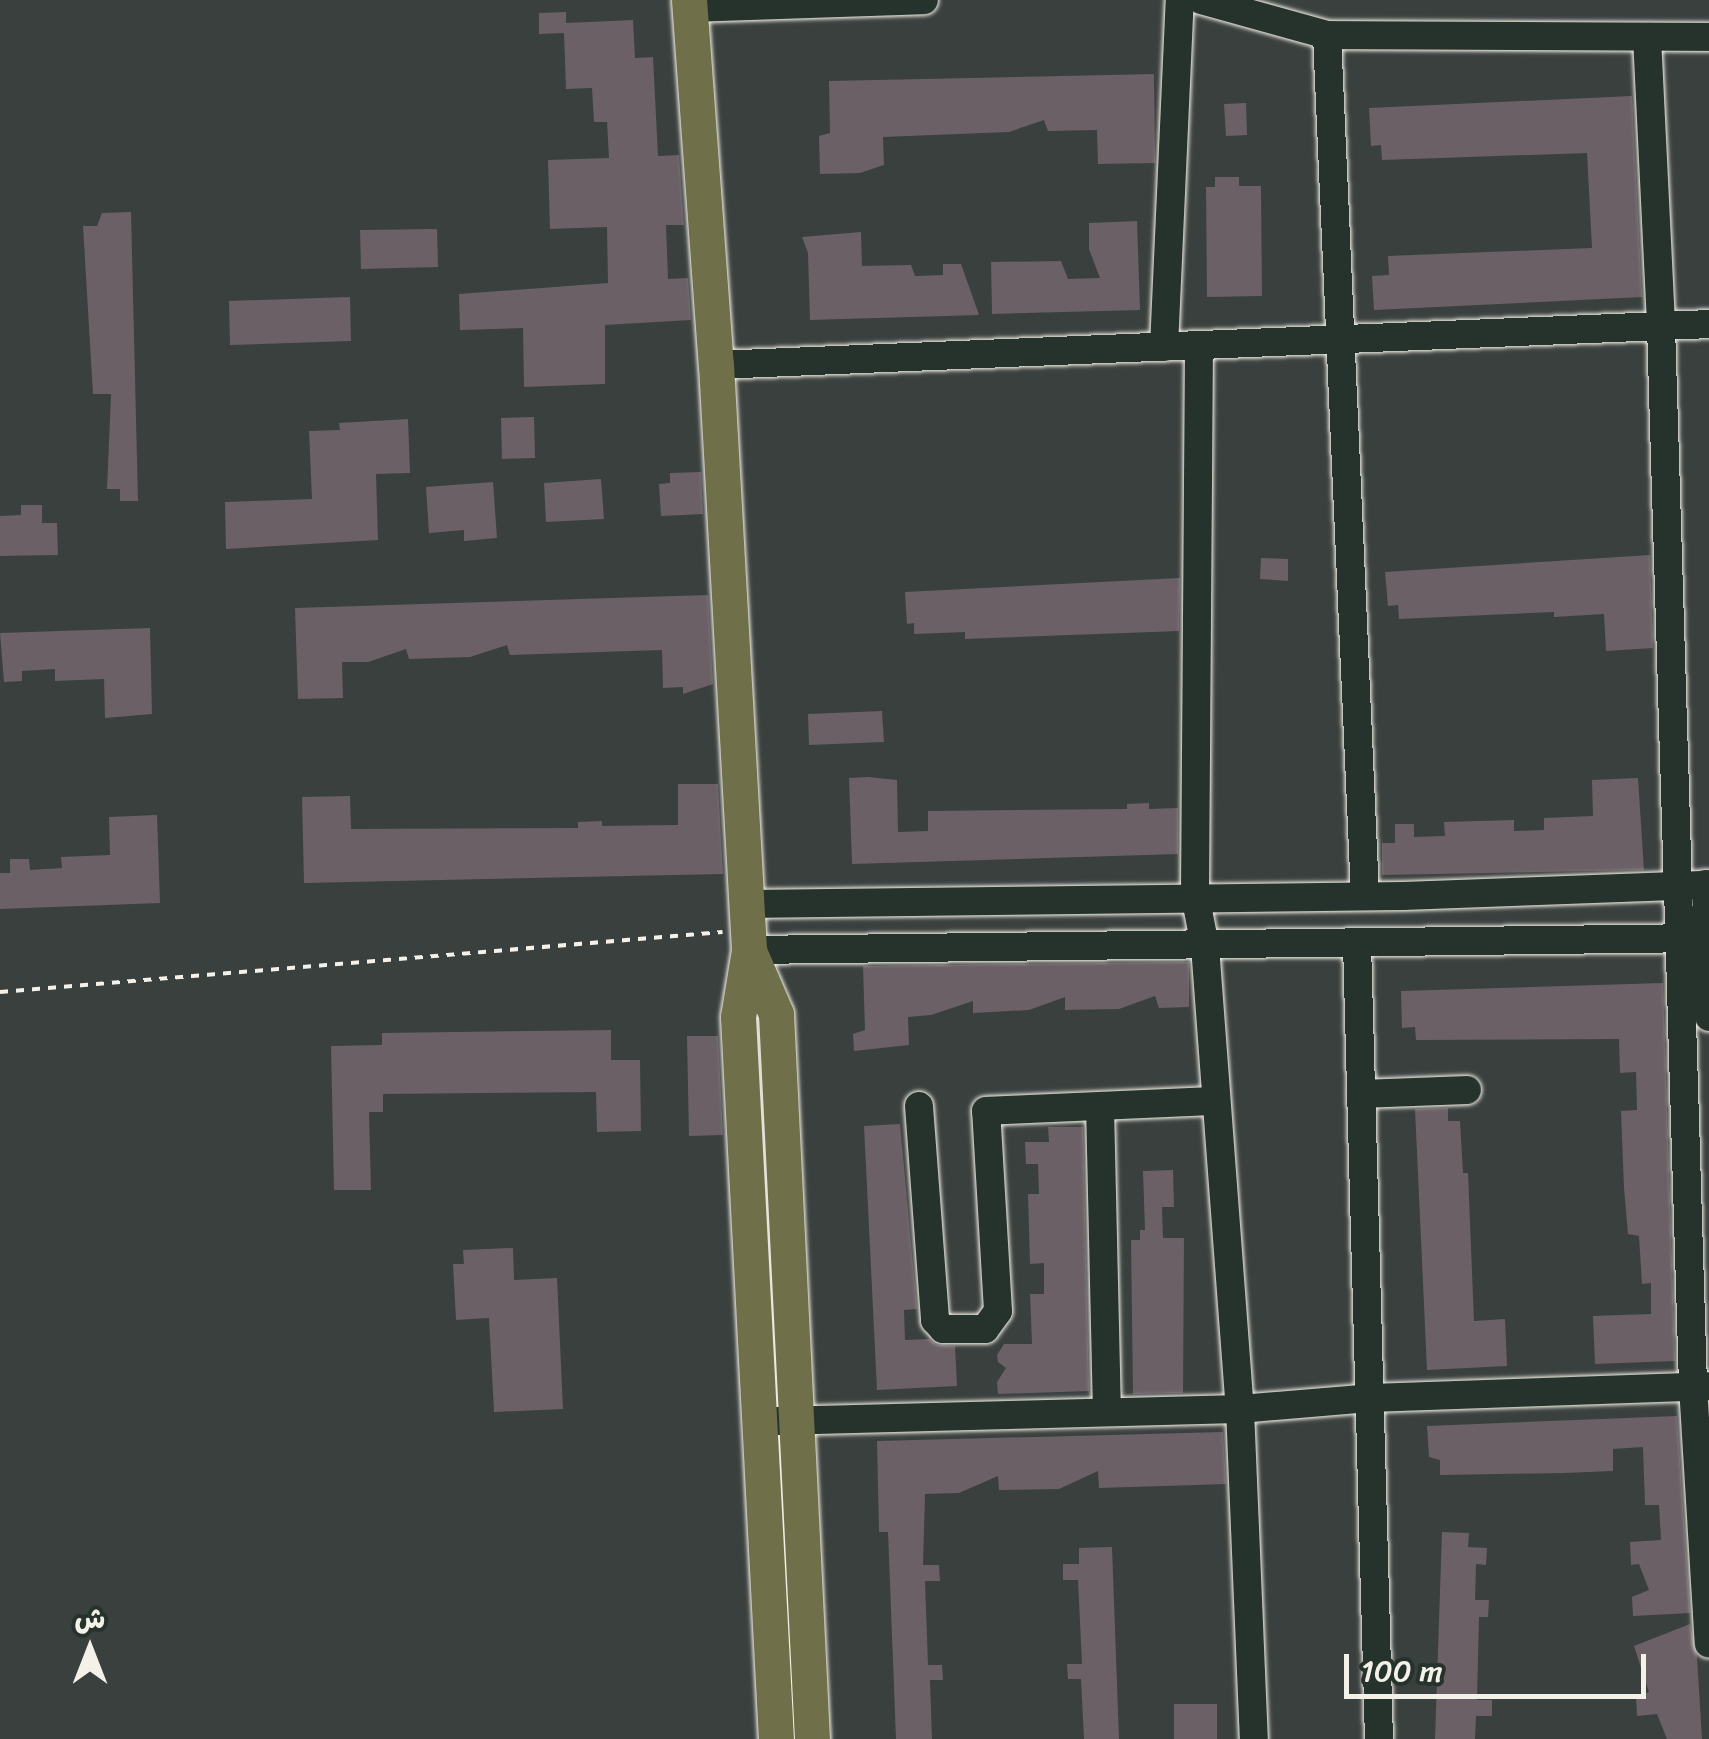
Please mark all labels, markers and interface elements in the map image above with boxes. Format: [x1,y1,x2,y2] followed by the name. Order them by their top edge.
[75,1594,105,1643] text: ش
[40,1599,140,1699] north arrow
[1349,1634,1652,1696] scale bar
[1361,1644,1443,1698] text: 100 m

